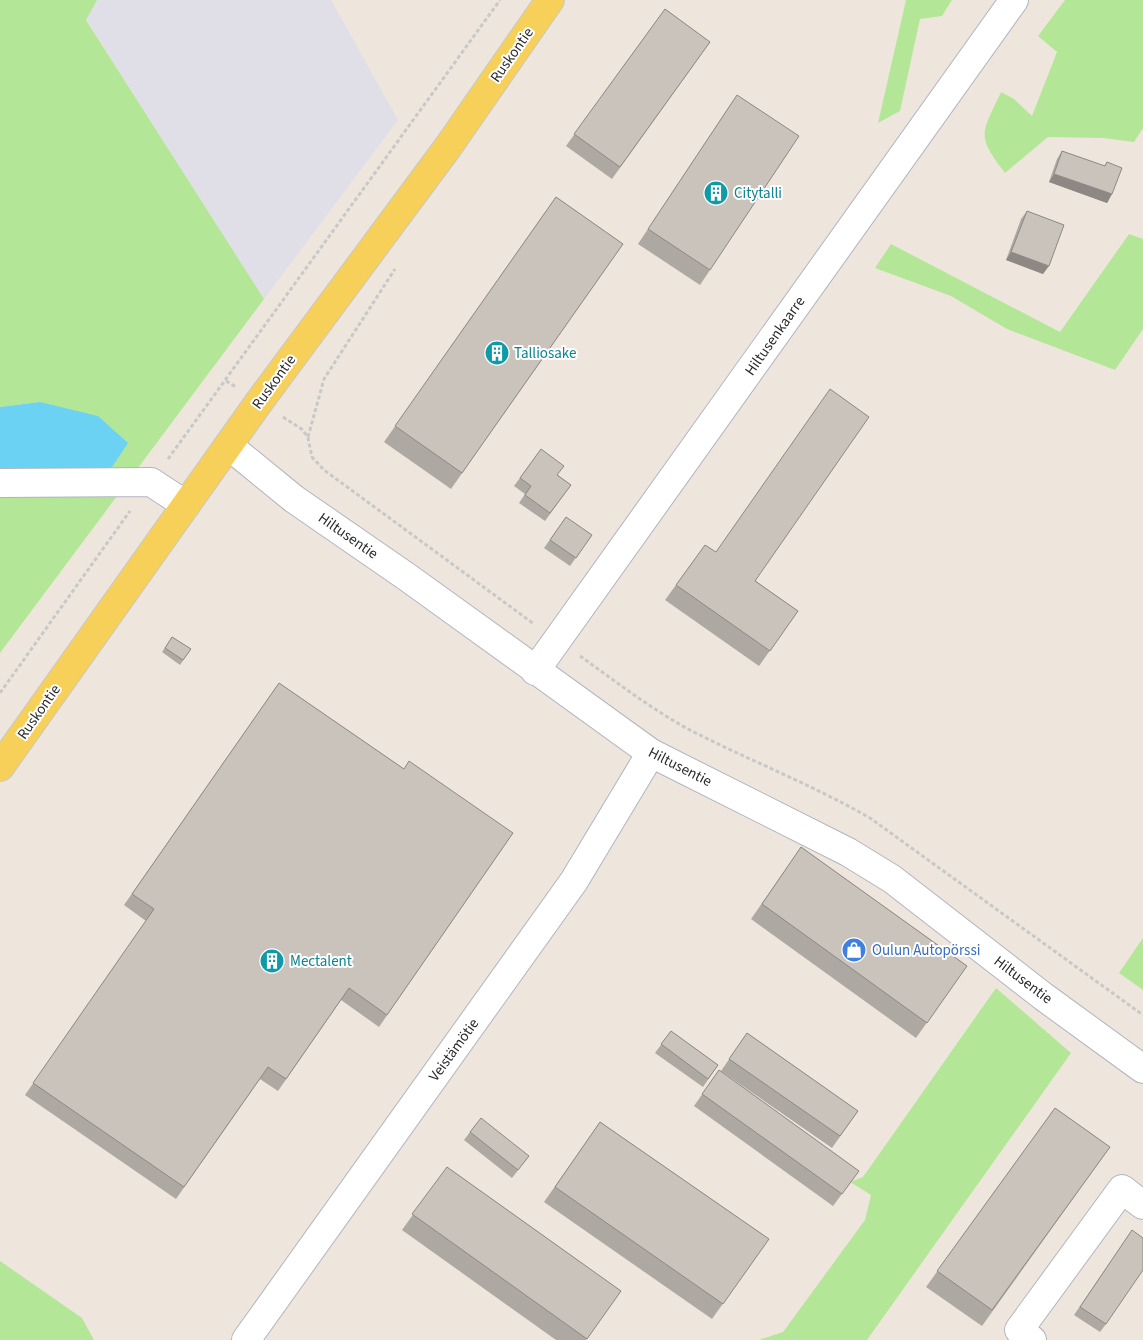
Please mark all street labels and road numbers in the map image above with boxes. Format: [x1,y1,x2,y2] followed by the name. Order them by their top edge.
[485,23,539,87] street label: Ruskontie
[740,292,810,380] street label: Hiltusenkaarre
[247,350,301,414] street label: Ruskontie
[314,508,382,564] street label: Hiltusentie
[12,680,66,744] street label: Ruskontie
[645,742,715,792] street label: Hiltusentie
[989,951,1057,1009] street label: Hiltusentie
[424,1014,484,1086] street label: Veistämötie

